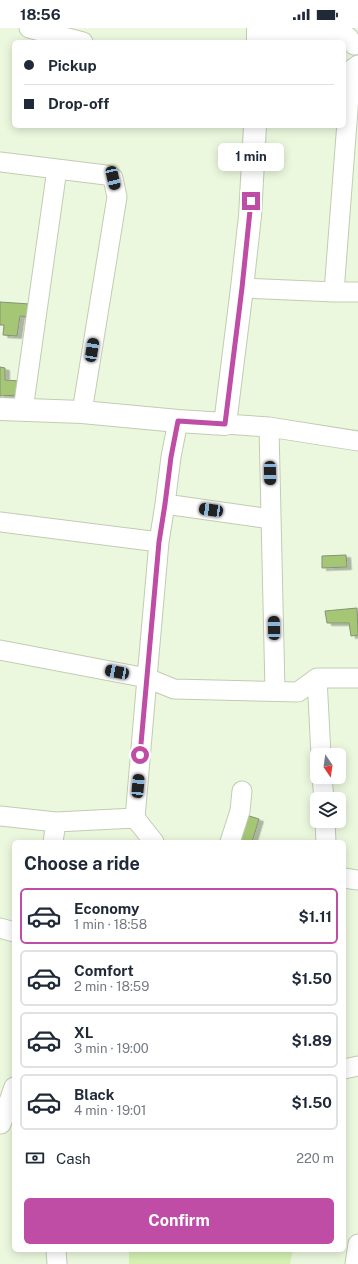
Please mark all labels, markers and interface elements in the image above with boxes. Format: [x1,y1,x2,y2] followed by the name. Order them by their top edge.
[20,6,61,23] text: 18:56
[48,57,97,74] text: Pickup
[48,95,109,112] text: Drop-off
[218,143,284,171] callout: 1 min
[235,149,267,164] text: 1 min
[104,165,122,191] car
[242,192,260,210] route end
[84,337,100,363] car
[264,461,276,485] car
[198,502,224,518] car
[268,616,280,640] car
[104,664,130,680] car
[131,746,149,764] route start
[310,748,346,784] north arrow
[310,748,346,828] map controls
[131,774,145,798] car
[310,792,346,828] button: layers
[24,853,140,874] text: Choose a ride
[26,898,62,934] icon: car
[74,900,139,917] text: Economy
[298,908,332,925] text: $1.11
[74,917,147,932] text: 1 min · 18:58
[26,960,62,996] icon: car
[74,962,134,979] text: Comfort
[292,970,332,987] text: $1.50
[74,979,149,994] text: 2 min · 18:59
[26,1022,62,1058] icon: car
[74,1024,93,1041] text: XL
[291,1032,332,1049] text: $1.89
[74,1041,149,1056] text: 3 min · 19:00
[26,1084,62,1120] icon: car
[74,1086,114,1103] text: Black
[292,1094,332,1111] text: $1.50
[74,1103,146,1118] text: 4 min · 19:01
[24,1147,46,1169] icon: cash
[56,1150,91,1167] text: Cash
[296,1151,334,1166] text: 220 m
[24,1198,334,1244] button: Confirm

